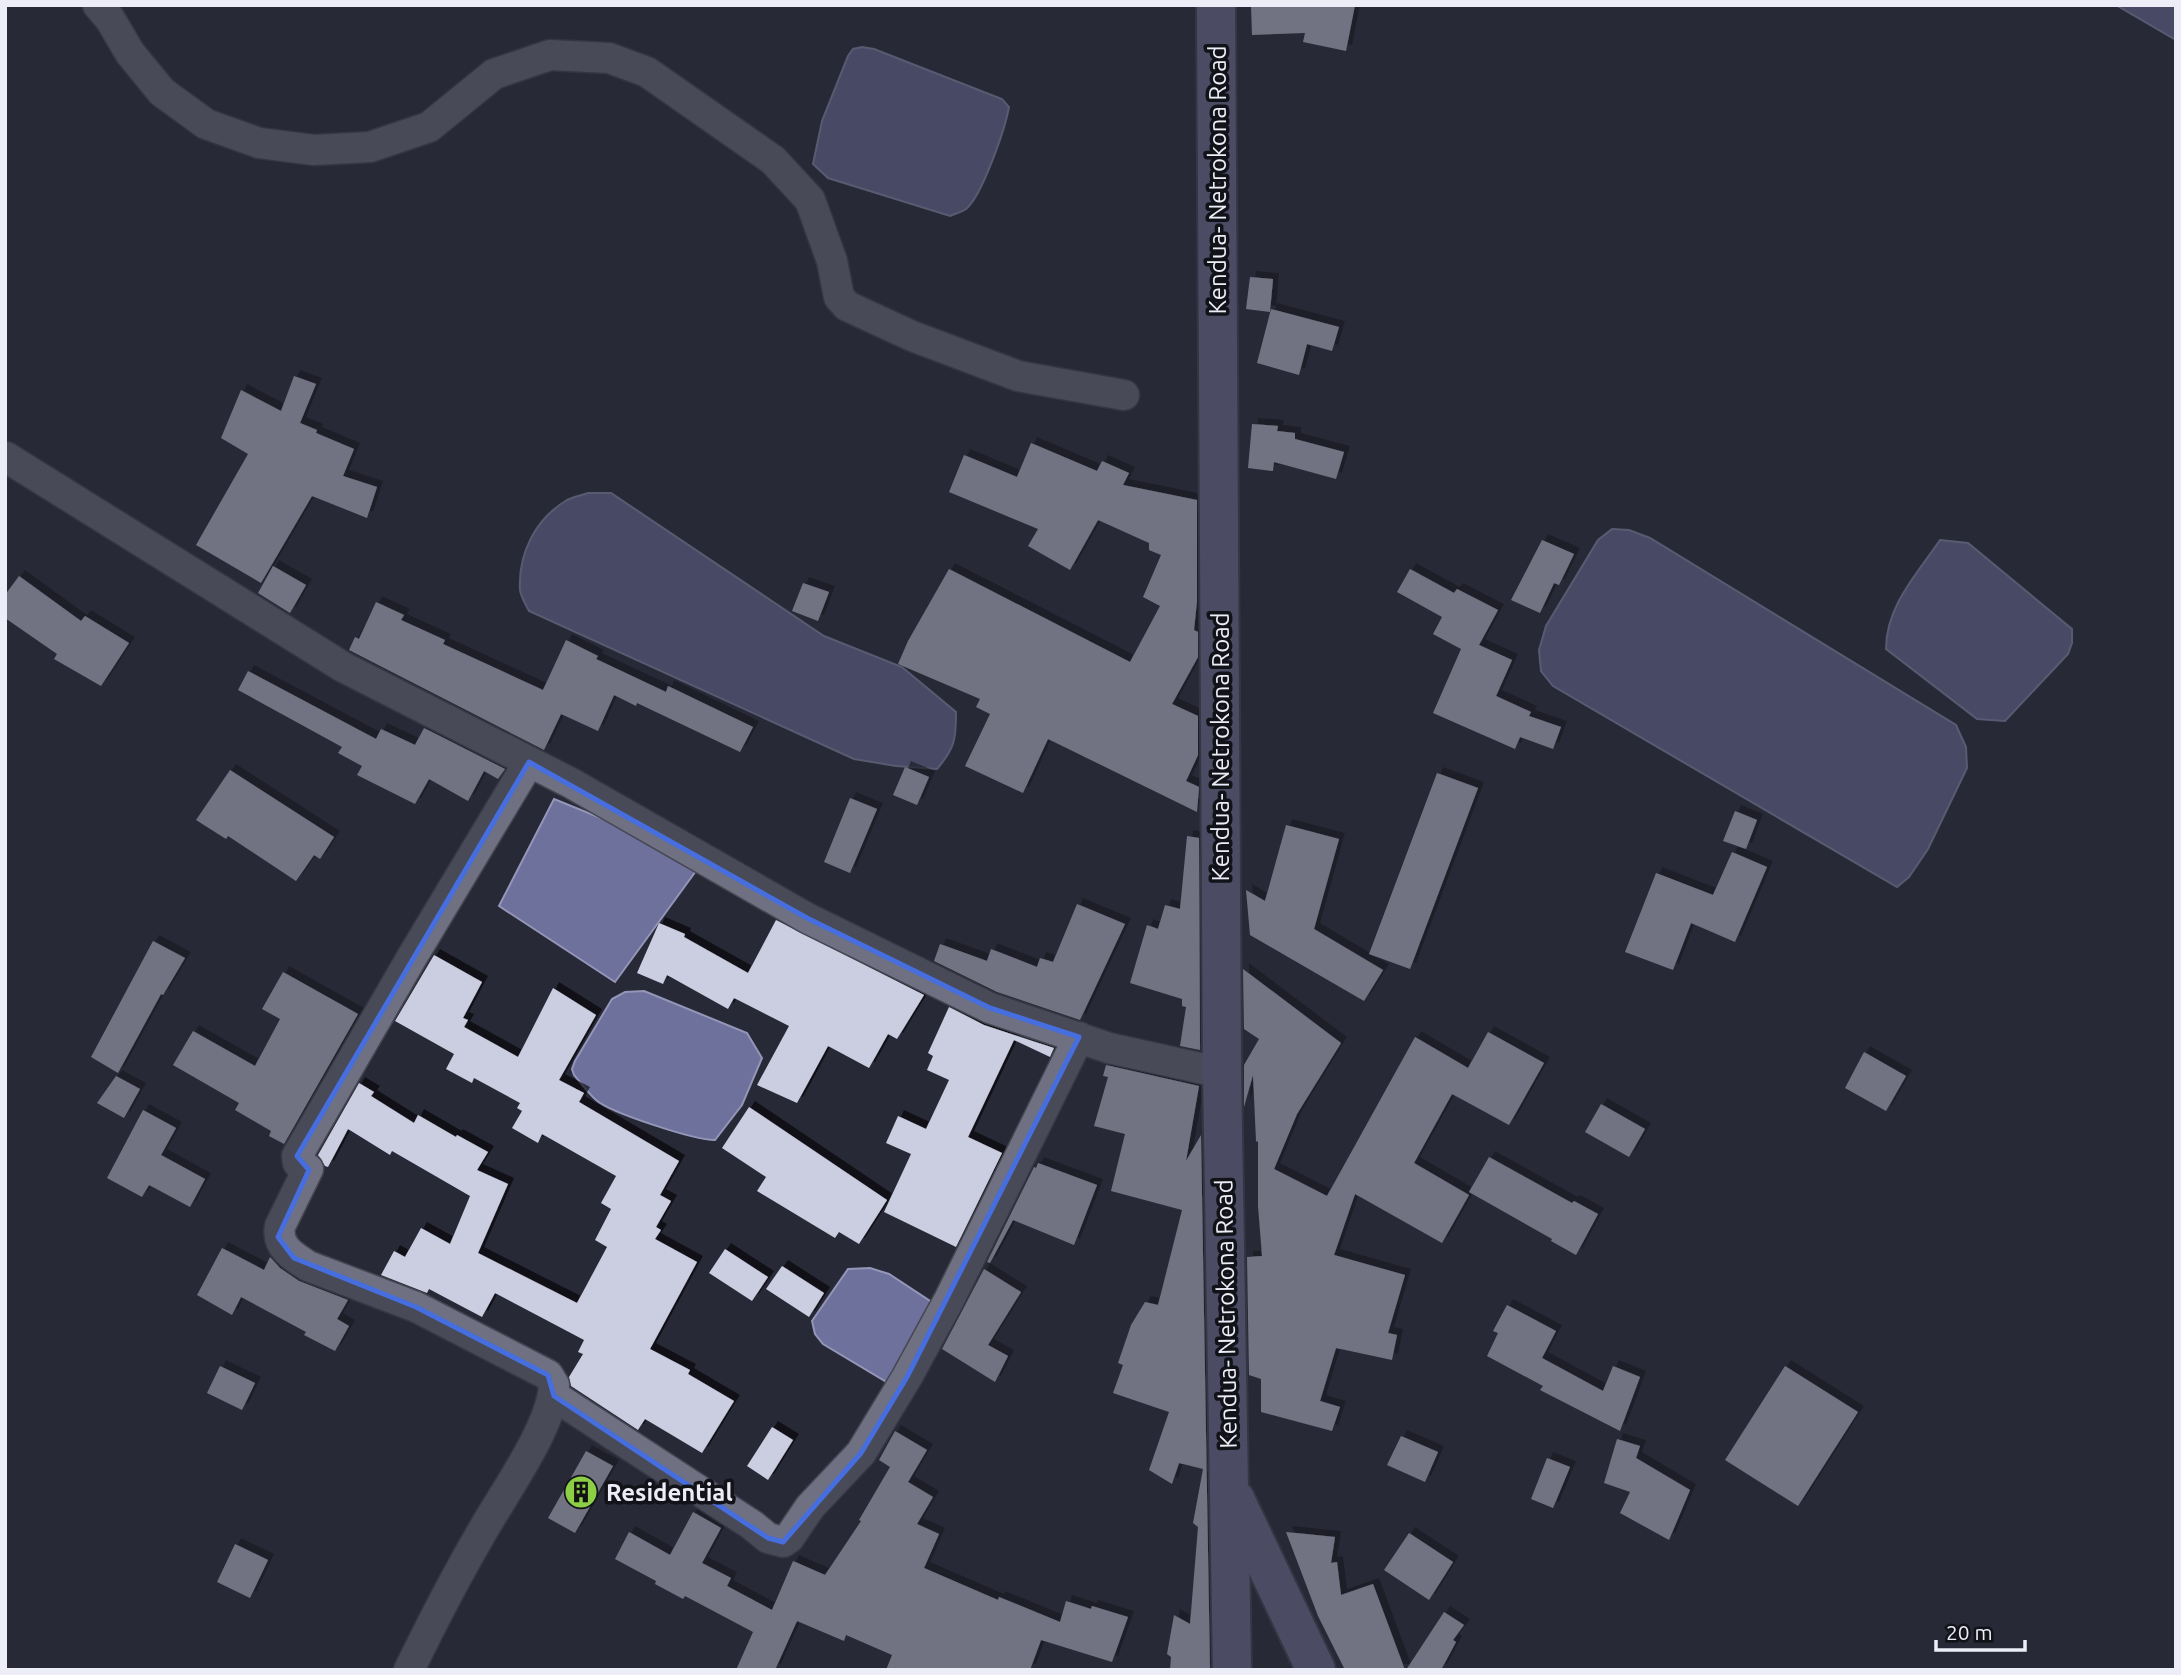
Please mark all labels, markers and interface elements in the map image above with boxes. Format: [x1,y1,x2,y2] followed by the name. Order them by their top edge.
[1204,45,1231,315] street label: Kendua- Netrokona Road
[1207,612,1234,882] street label: Kendua- Netrokona Road
[1210,1179,1242,1449] street label: Kendua- Netrokona Road
[562,1473,600,1511] building icon: Residential
[606,1479,733,1506] place label: Residential
[1936,1608,2025,1652] scale bar
[1946,1620,1993,1644] text: 20 m

